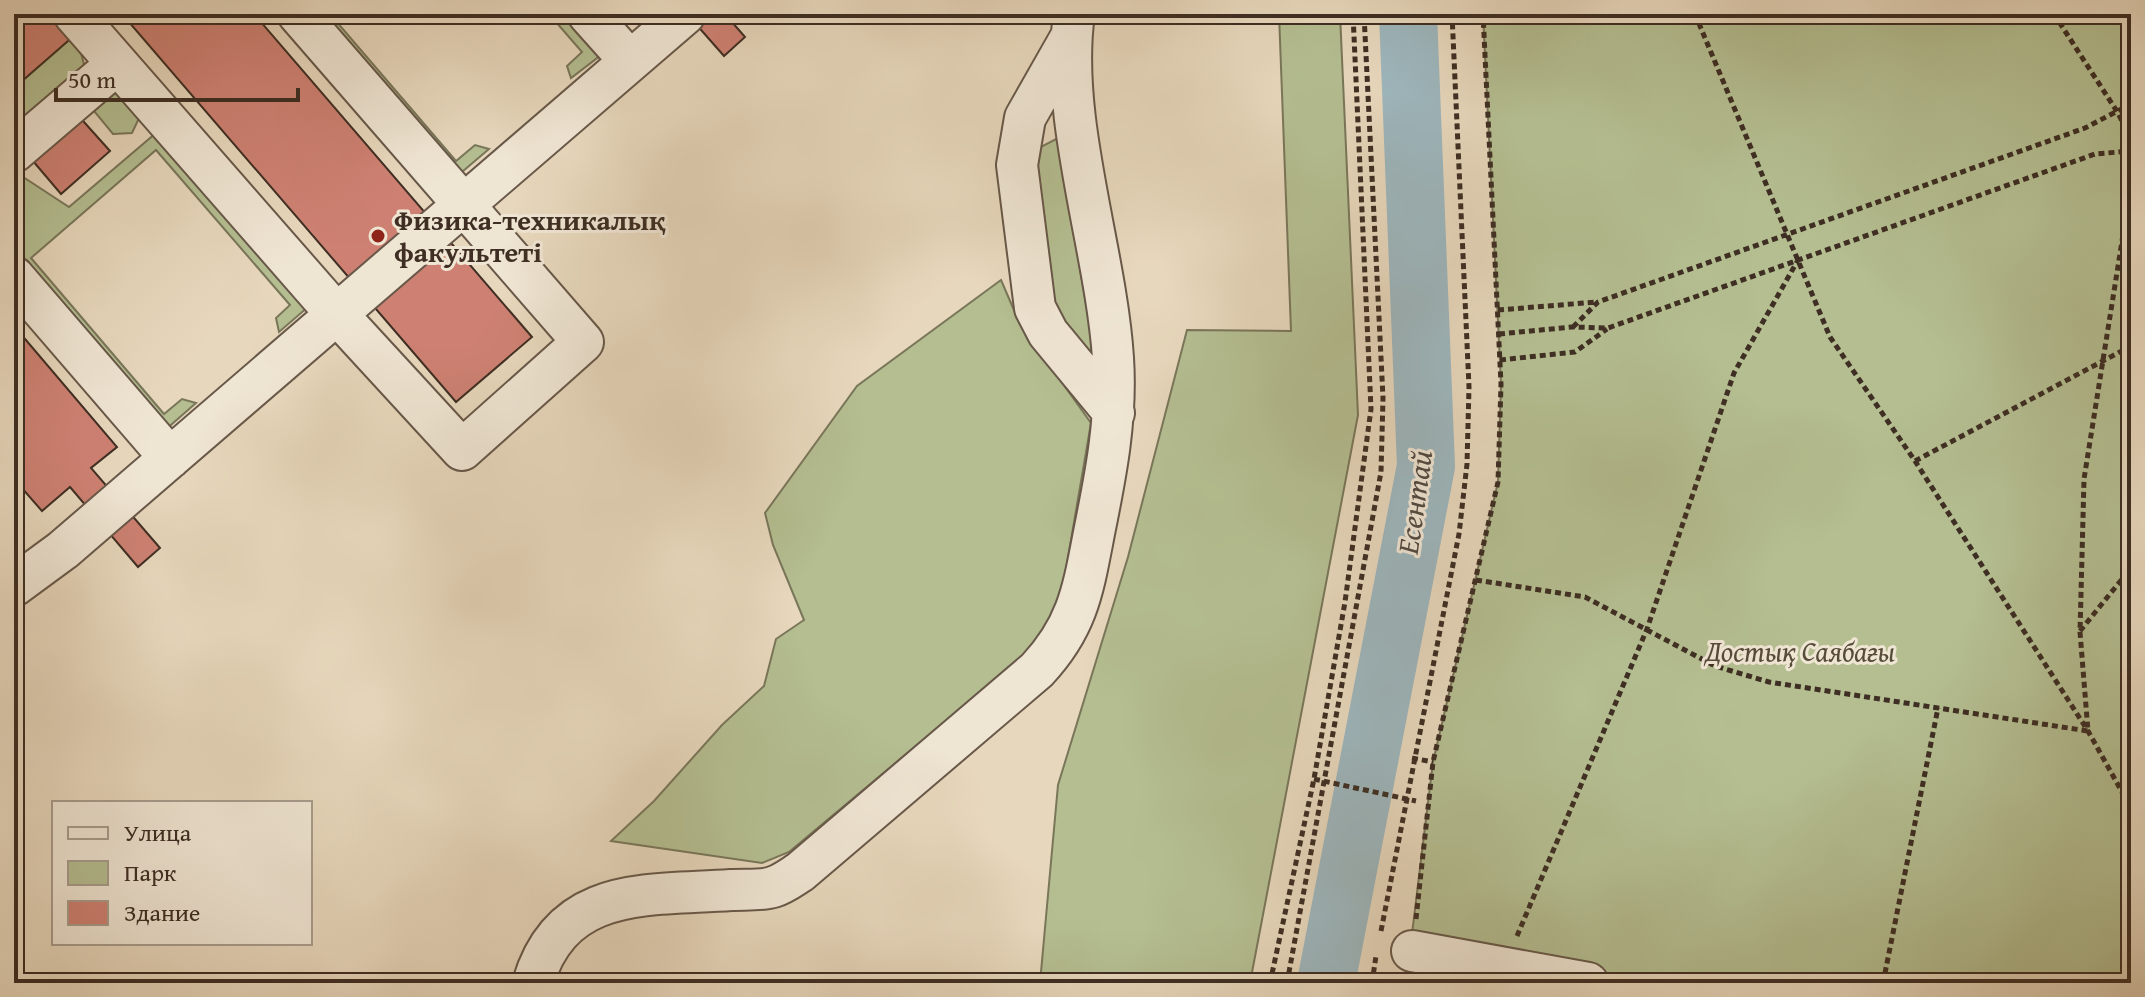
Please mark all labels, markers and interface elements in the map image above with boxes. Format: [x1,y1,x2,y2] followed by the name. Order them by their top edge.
[56,52,298,102] scale bar
[68,62,116,97] text: 50 m
[394,199,666,272] place label: Физика-техникалық факультеті
[369,227,387,245] marker: Физика-техникалық факультеті
[1385,447,1443,558] water label: Есентай
[1703,630,1895,671] park label: Достық Саябағы
[52,801,312,945] legend
[124,815,192,850] text: Улица
[124,855,177,890] text: Парк
[124,895,200,930] text: Здание

